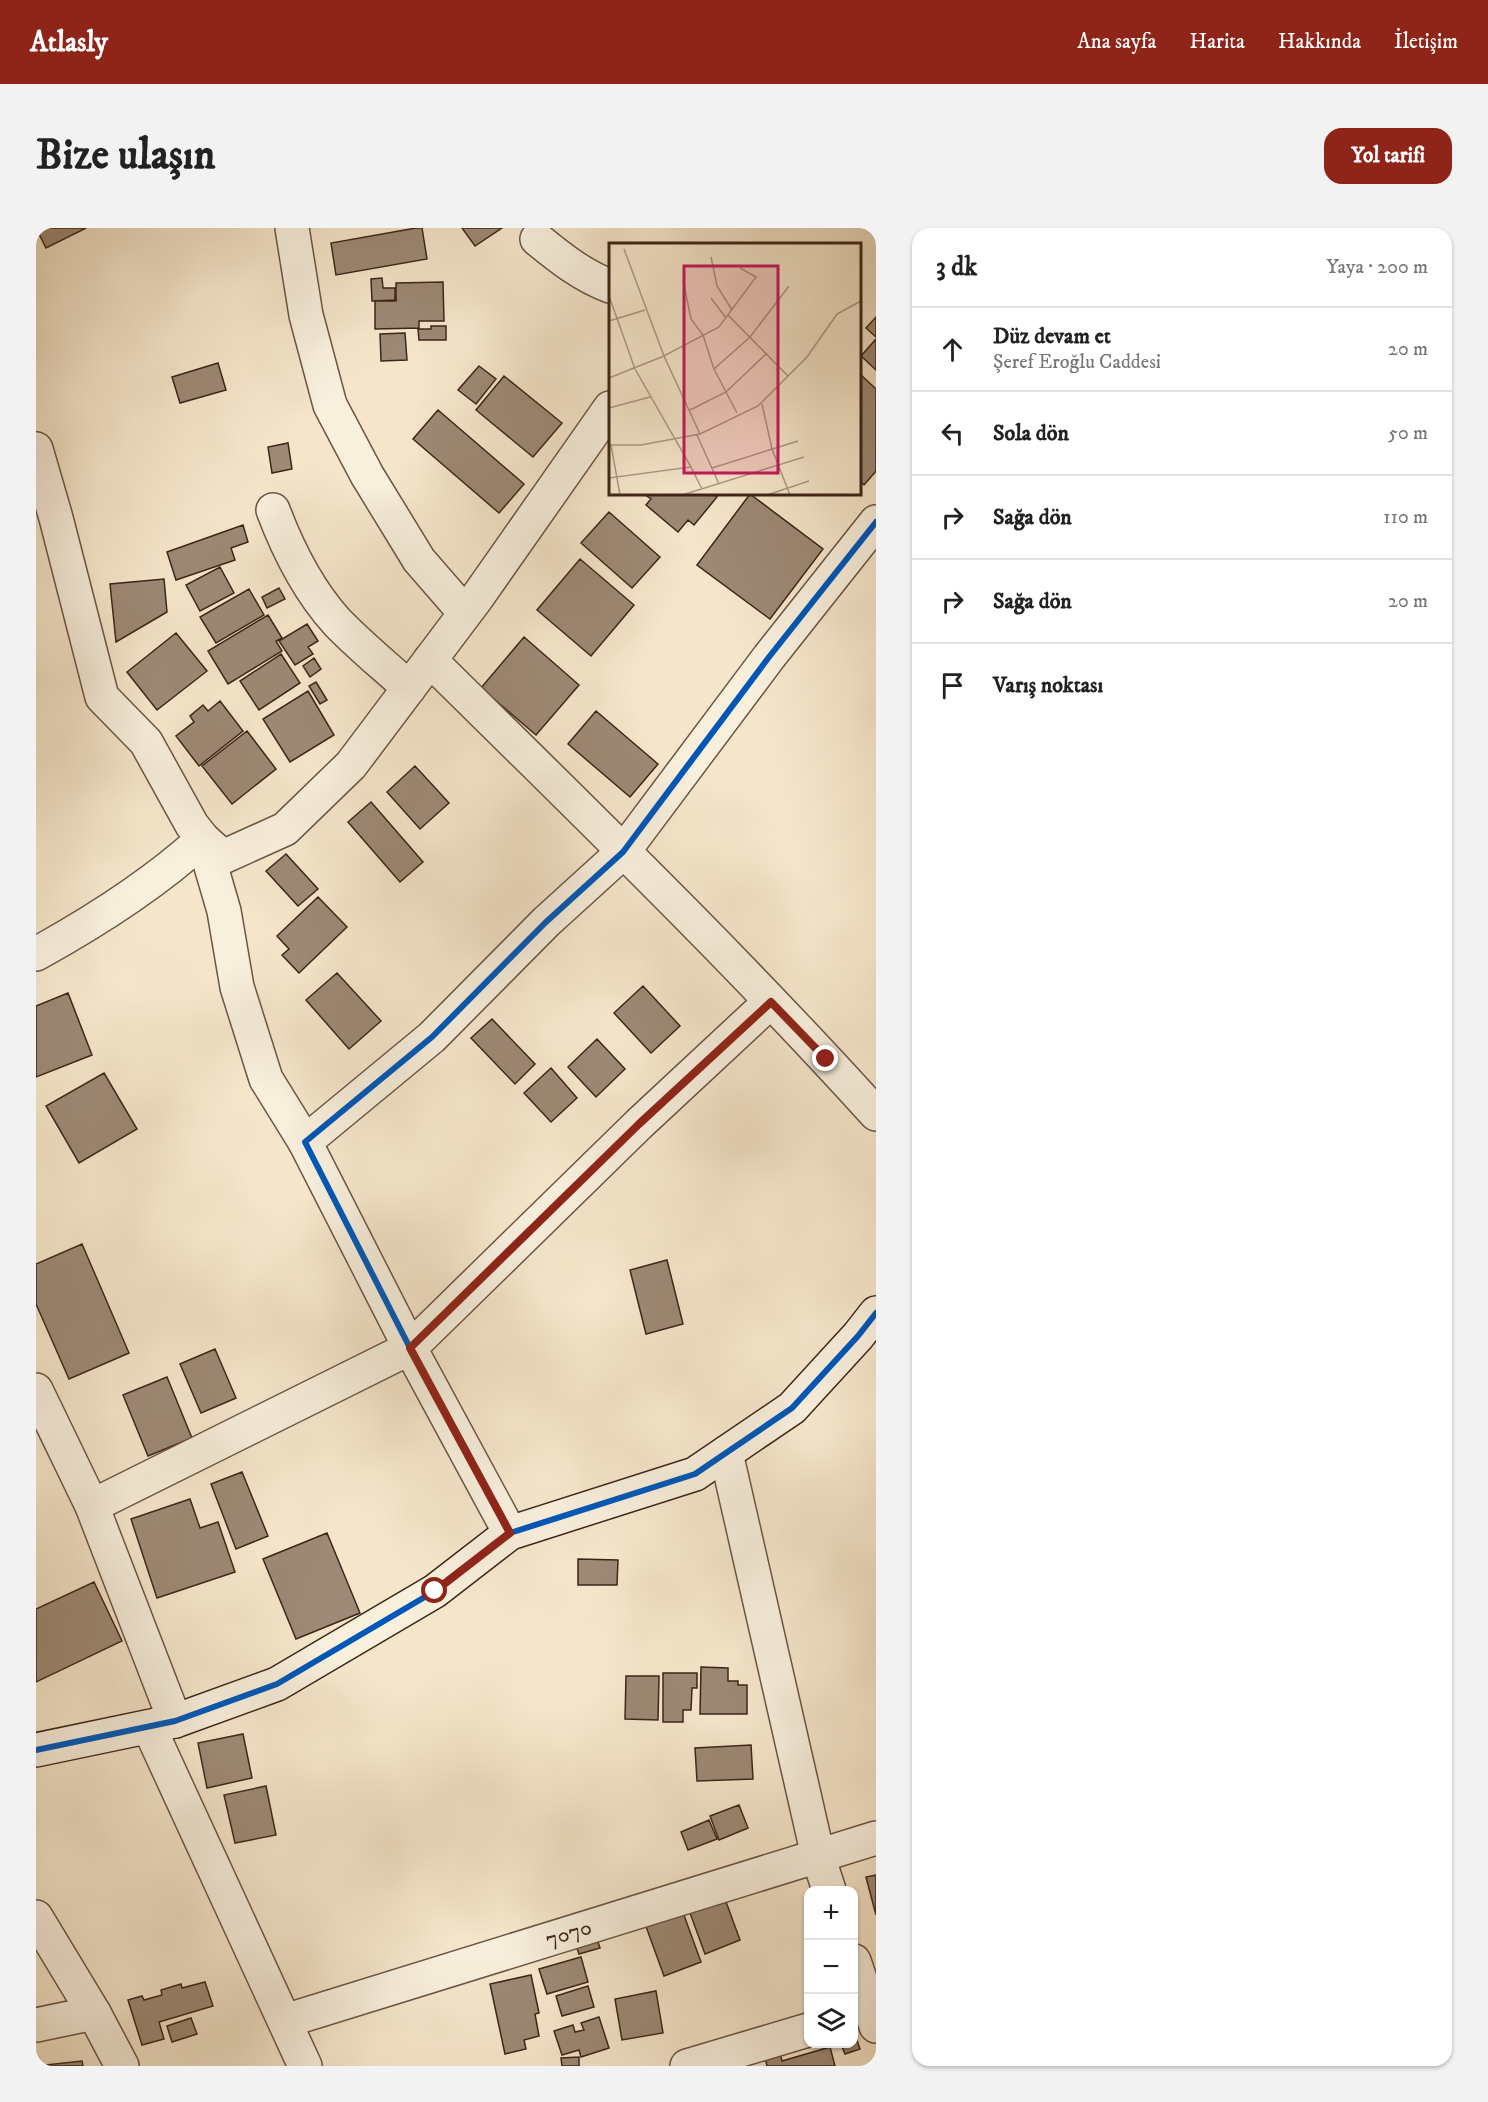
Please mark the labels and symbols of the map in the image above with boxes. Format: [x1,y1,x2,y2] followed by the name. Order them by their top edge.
[609,243,861,495] inset map
[812,1045,838,1071] route end
[421,1577,447,1603] route start
[542,1913,595,1953] street label: 7070

